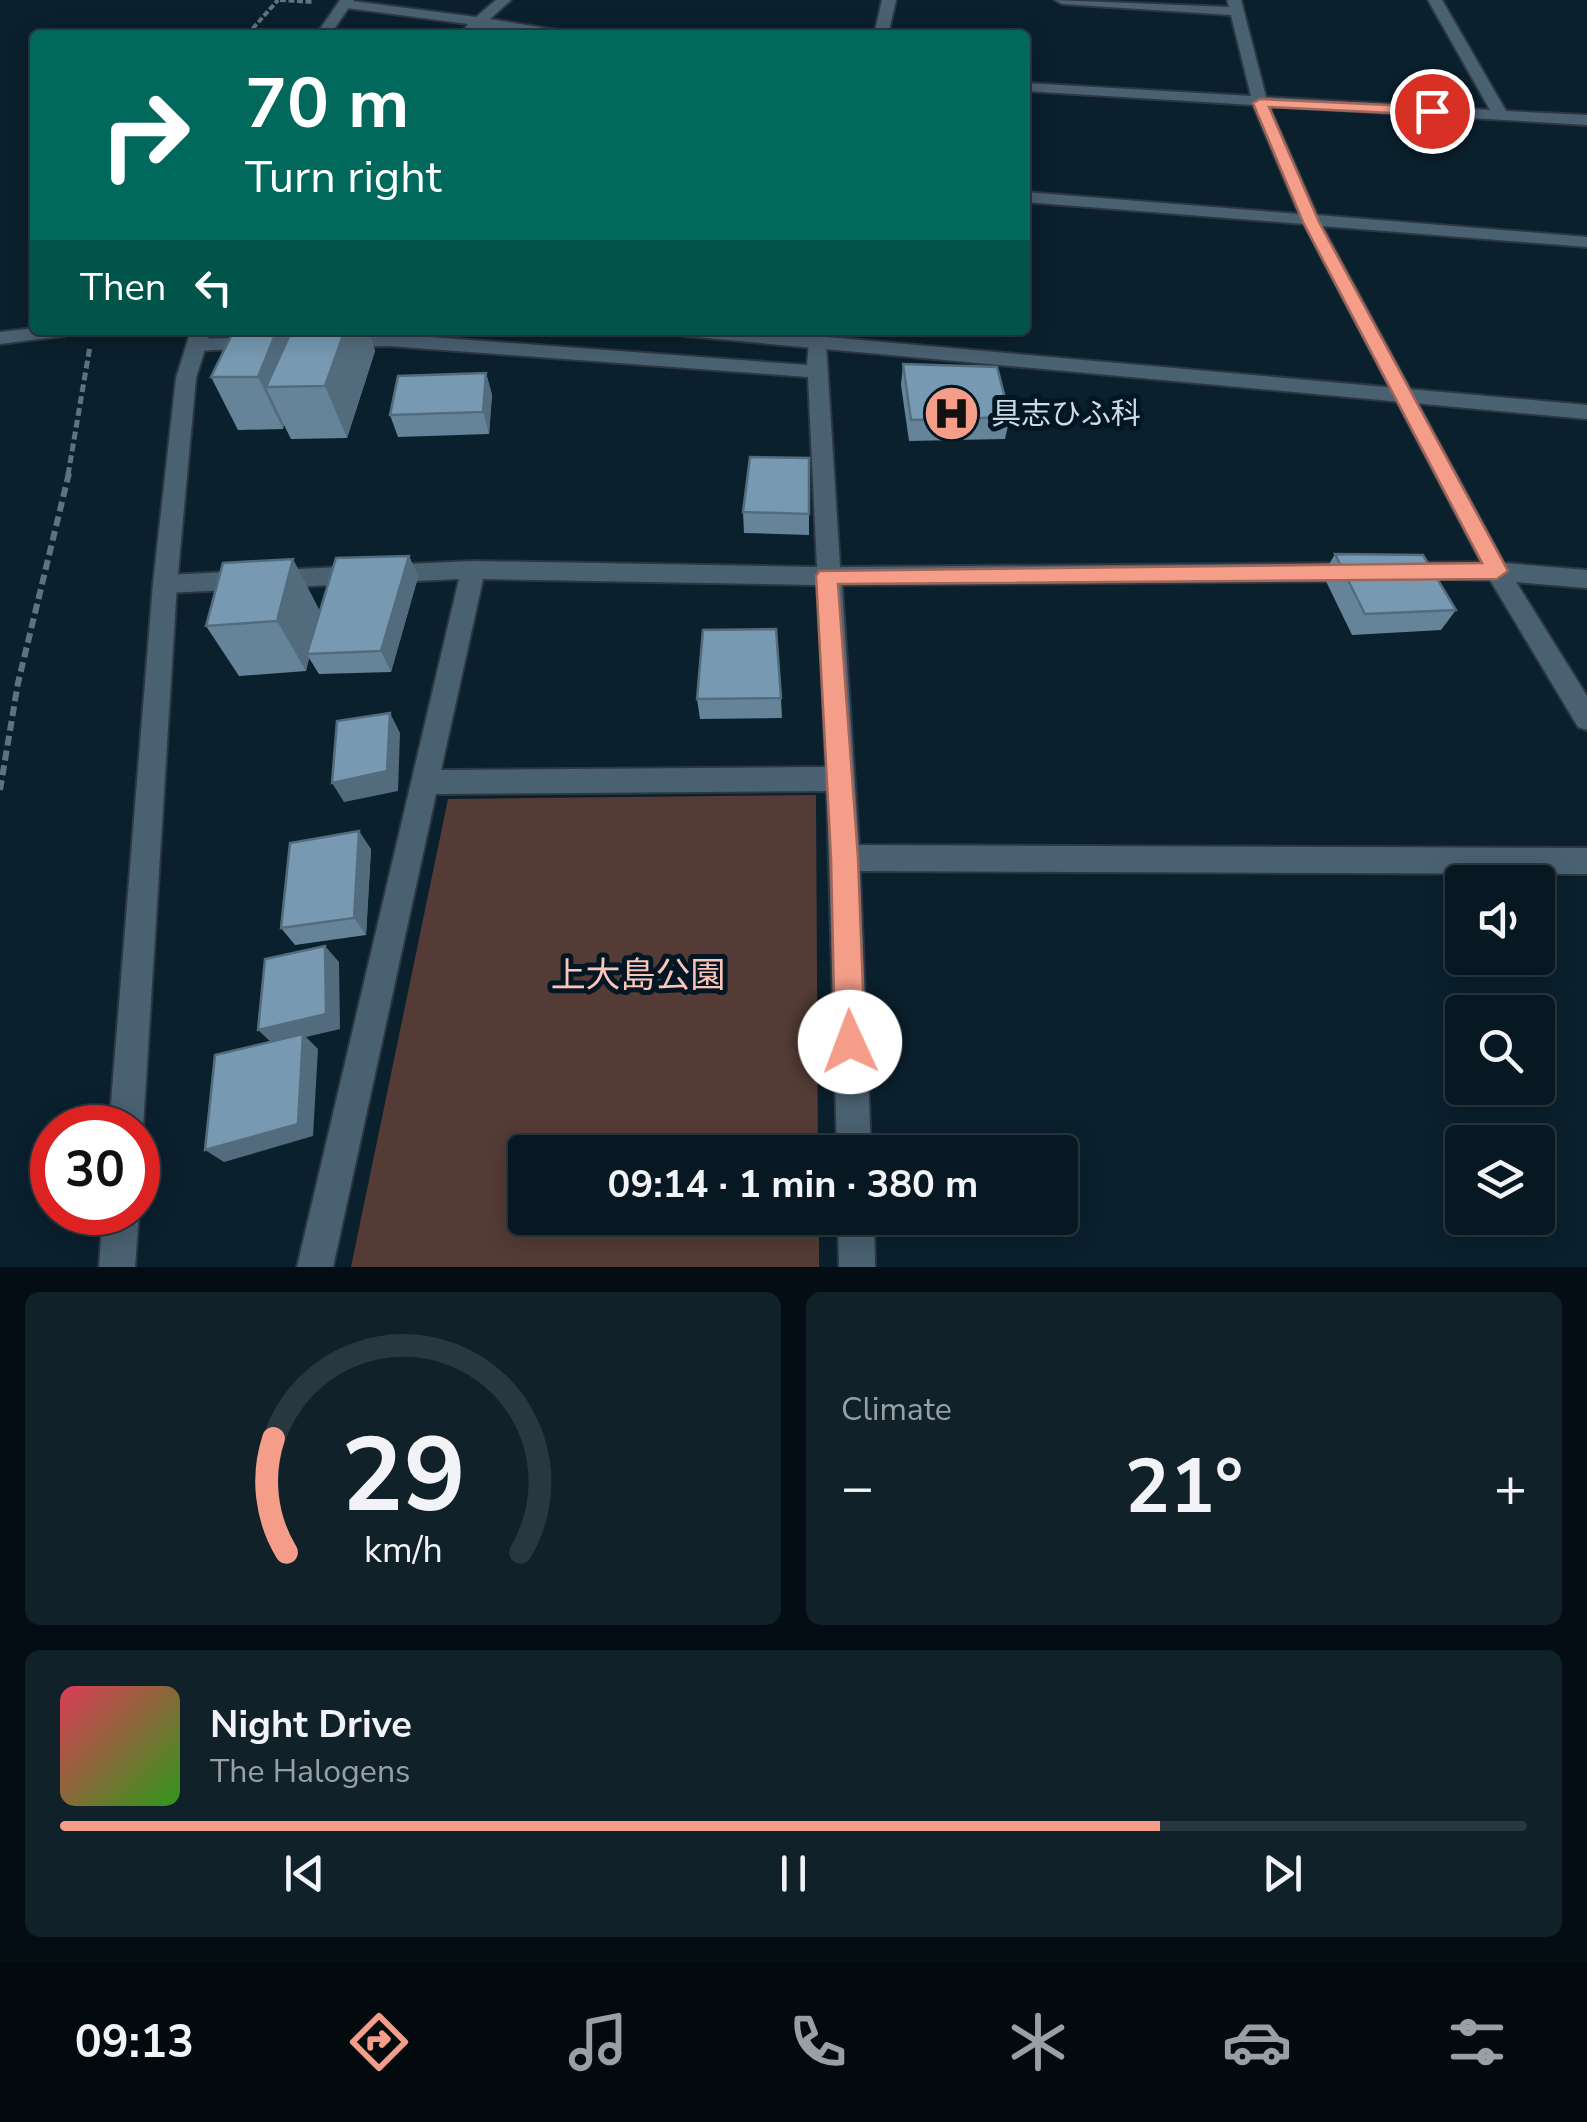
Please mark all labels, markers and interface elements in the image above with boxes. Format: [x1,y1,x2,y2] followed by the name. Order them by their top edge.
[245,56,409,152] text: 70 m
[1390,69,1475,154] pin
[80,70,210,200] icon: right
[1405,84,1460,139] icon: arrive
[245,147,442,208] text: Turn right
[186,260,241,315] icon: left
[80,262,166,313] text: Then
[922,384,982,444] hospital icon: 具志ひふ科
[991,394,1141,435] place label: 具志ひふ科
[1445,865,1555,1235] map controls
[1445,865,1555,975] button: sound
[550,952,726,999] park label: 上大島公園
[798,990,902,1094] position arrow
[1445,995,1555,1105] button: search
[30,1105,160,1235] speed limit sign: 30
[1445,1125,1555,1235] button: layers
[608,1159,978,1210] text: 09:14 · 1 min · 380 m
[841,1388,952,1431] text: Climate
[341,1405,465,1547] text: 29
[1125,1436,1243,1538] text: 21°
[841,1450,874,1525] text: −
[1494,1450,1527,1525] text: +
[364,1526,442,1575] text: km/h
[210,1699,412,1750] text: Night Drive
[210,1750,410,1793] text: The Halogens
[277,1846,332,1901] icon: previous
[766,1846,821,1901] icon: pause
[1255,1846,1310,1901] icon: next
[344,2007,414,2077] icon: directions
[563,2007,633,2077] icon: music
[783,2007,853,2077] icon: phone
[1003,2007,1073,2077] icon: climate
[1222,2007,1292,2077] icon: car
[1442,2007,1512,2077] icon: filters
[75,2012,194,2073] text: 09:13

